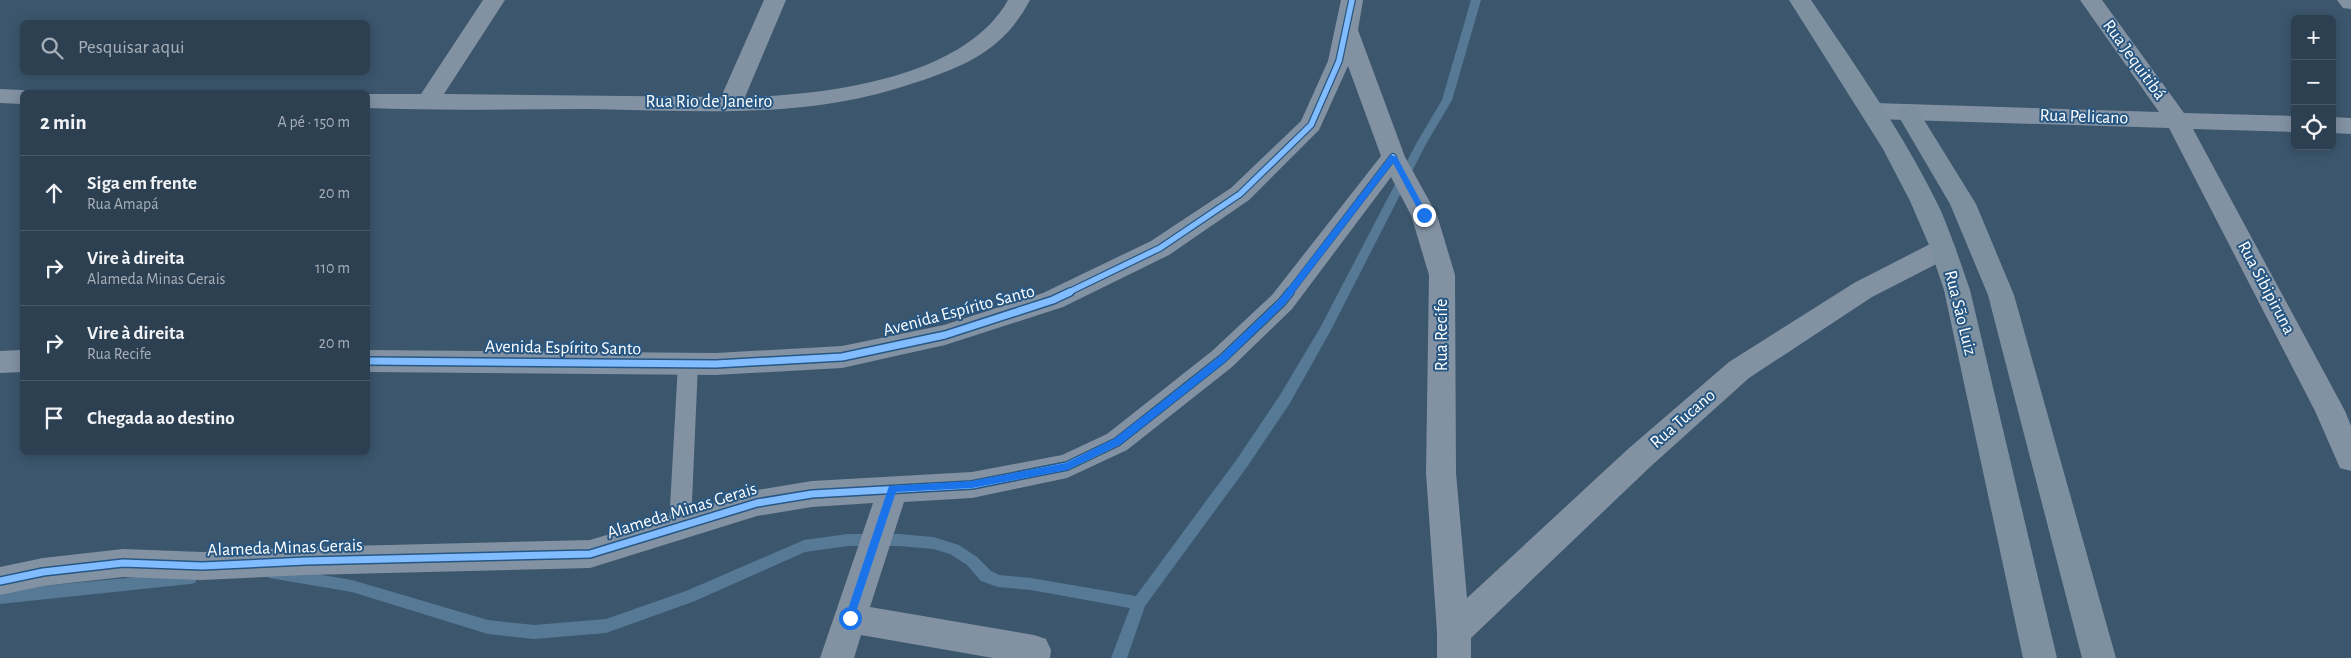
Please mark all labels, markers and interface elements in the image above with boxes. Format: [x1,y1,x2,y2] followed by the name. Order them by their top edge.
[2291,15,2336,150] map controls
[2291,15,2336,60] button: +
[2099,17,2169,103] street label: Rua Jequitibá
[20,20,370,75] search box
[38,34,66,62] icon: search
[78,38,184,57] text: Pesquisar aqui
[2291,60,2336,105] button: −
[646,93,773,111] street label: Rua Rio de Janeiro
[2291,105,2336,150] button: locate
[2039,106,2129,128] street label: Rua Pelicano
[40,112,87,133] text: 2 min
[278,114,350,130] text: A pé · 150 m
[87,174,197,193] text: Siga em frente
[40,179,68,207] icon: ahead
[319,185,350,201] text: 20 m
[87,196,159,212] text: Rua Amapá
[1413,204,1436,227] route end
[2234,239,2298,337] street label: Rua Sibipiruna
[87,249,185,268] text: Vire à direita
[40,254,68,282] icon: right
[315,260,350,276] text: 110 m
[1941,269,1979,357] street label: Rua São Luiz
[87,271,225,287] text: Alameda Minas Gerais
[881,282,1037,340] street label: Avenida Espírito Santo
[1433,299,1451,371] street label: Rua Recife
[87,324,185,343] text: Vire à direita
[40,329,68,357] icon: right
[319,335,350,351] text: 20 m
[485,338,641,358] street label: Avenida Espírito Santo
[87,346,151,362] text: Rua Recife
[1647,386,1719,452] street label: Rua Tucano
[40,404,68,432] icon: arrive
[87,409,235,428] text: Chegada ao destino
[605,480,759,542] street label: Alameda Minas Gerais
[207,536,363,560] street label: Alameda Minas Gerais
[839,607,862,630] route start

